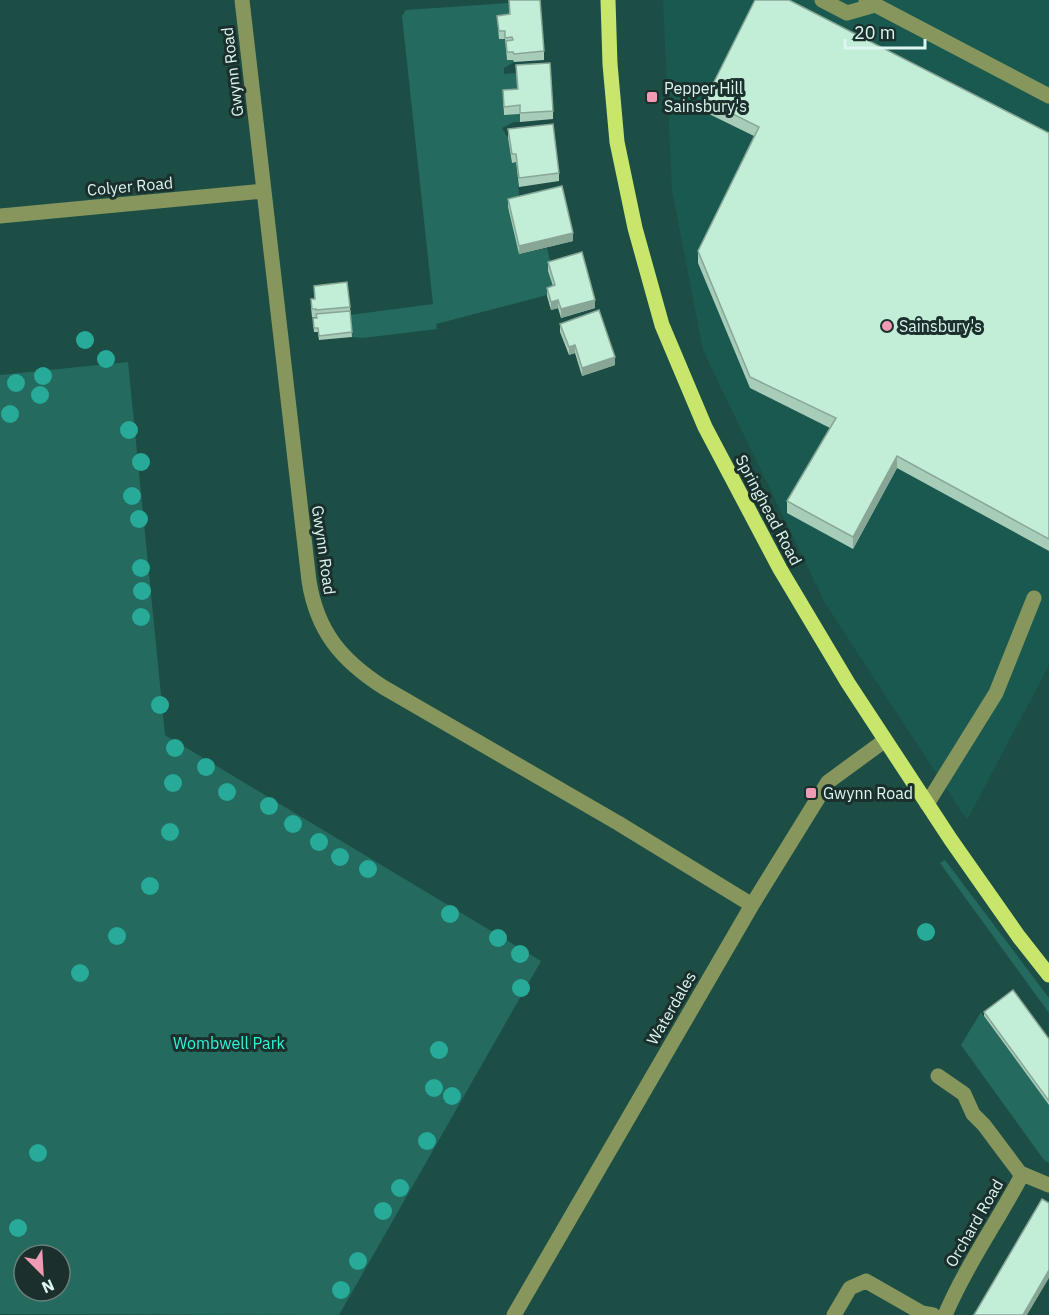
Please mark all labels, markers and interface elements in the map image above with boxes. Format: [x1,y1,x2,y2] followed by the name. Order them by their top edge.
[845,12,924,50] scale bar
[854,21,896,44] text: 20 m
[217,26,247,118] street label: Gwynn Road
[664,78,747,116] place label: Pepper Hill Sainsbury's
[645,90,659,104] marker: Pepper Hill Sainsbury's
[86,172,174,200] street label: Colyer Road
[899,316,982,336] place label: Sainsbury's
[880,319,894,333] marker: Sainsbury's
[731,451,807,569] street label: Springhead Road
[308,504,340,596] street label: Gwynn Road
[823,783,913,803] place label: Gwynn Road
[804,786,818,800] marker: Gwynn Road
[642,968,700,1048] street label: Waterdales
[173,1033,286,1053] park label: Wombwell Park
[941,1175,1007,1271] street label: Orchard Road
[12,1243,72,1303] north arrow
[39,1275,57,1298] text: N

